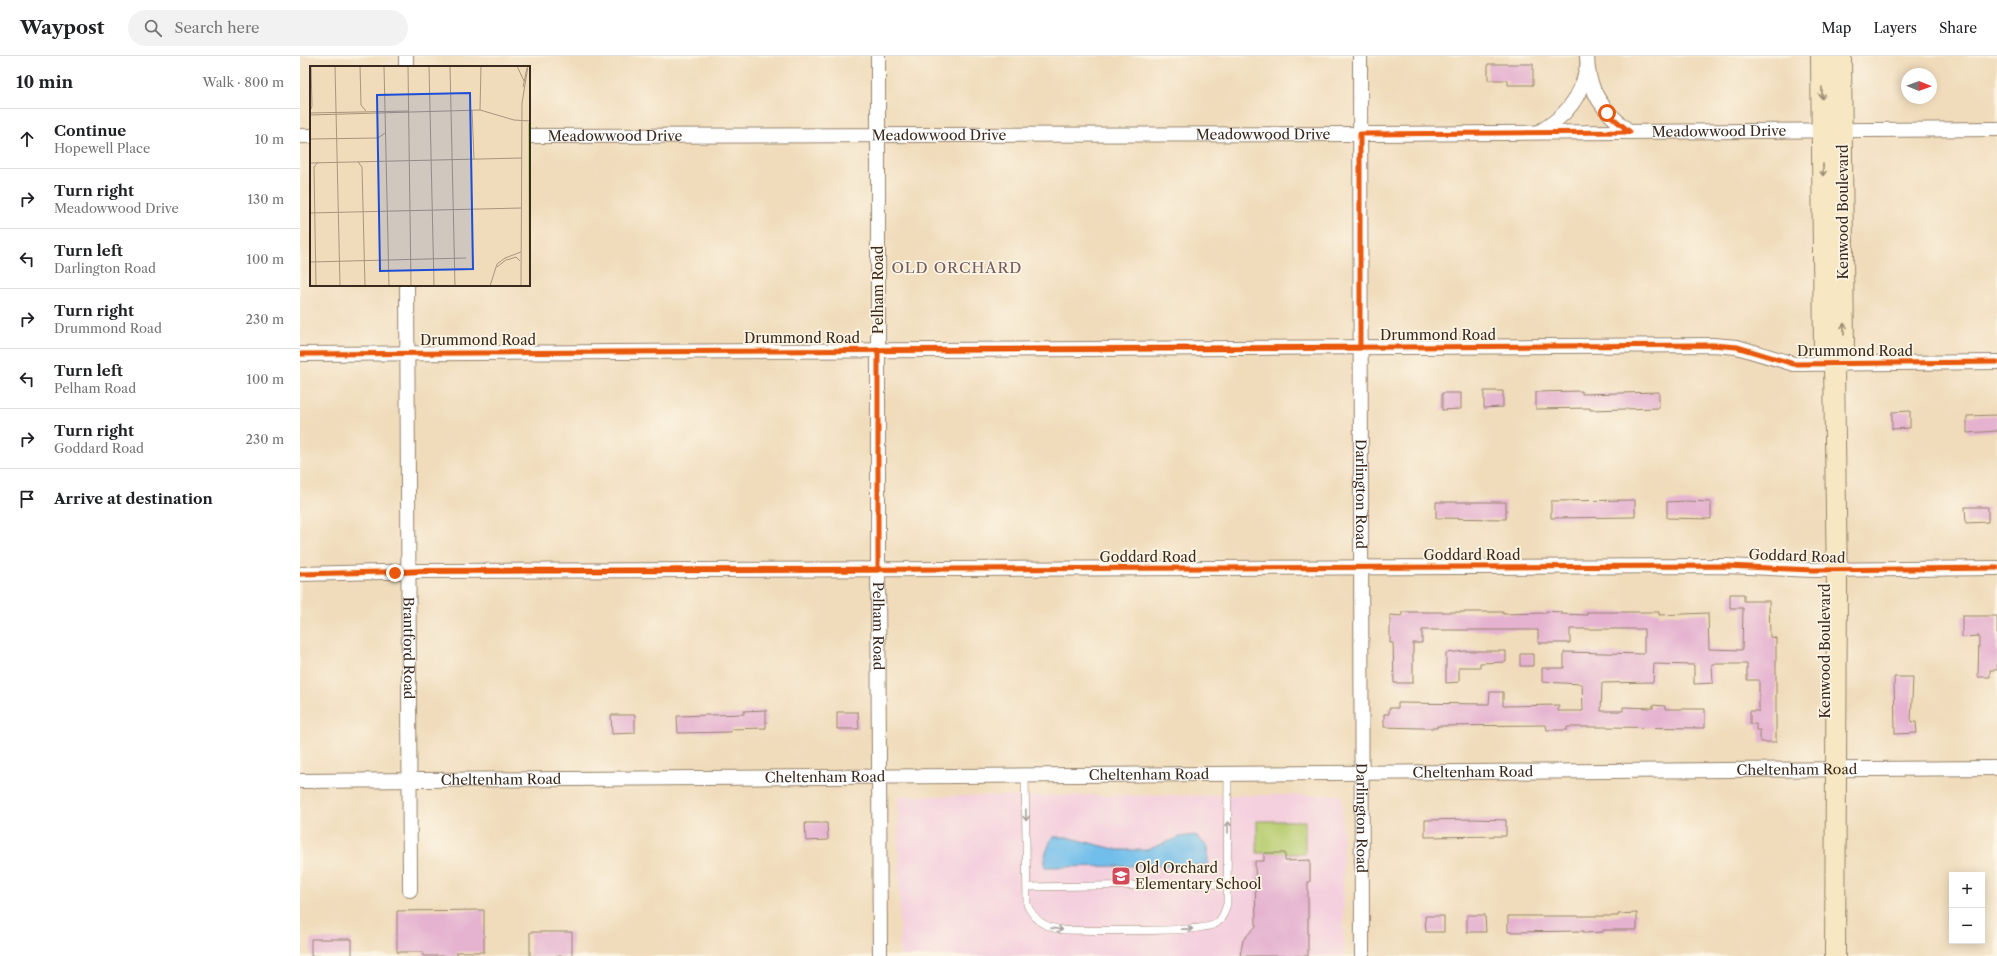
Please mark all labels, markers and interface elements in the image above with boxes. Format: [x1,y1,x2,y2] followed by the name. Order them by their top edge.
[128,10,408,46] search box
[20,16,104,39] text: Waypost
[142,17,164,39] icon: search
[174,18,259,37] text: Search here
[1821,19,1851,37] text: Map
[1873,19,1917,37] text: Layers
[1939,19,1977,37] text: Share
[310,66,530,286] inset map
[1901,68,1937,104] north arrow
[16,72,73,92] text: 10 min
[203,74,284,90] text: Walk · 800 m
[1818,86,1826,99] one-way arrow
[1598,104,1616,122] route start
[54,121,126,140] text: Continue
[1652,122,1786,141] street label: Meadowwood Drive
[1196,125,1330,143] street label: Meadowwood Drive
[872,126,1006,144] street label: Meadowwood Drive
[548,127,682,145] street label: Meadowwood Drive
[16,128,38,150] icon: ahead
[255,131,284,147] text: 10 m
[54,140,150,156] text: Hopewell Place
[1834,144,1852,279] street label: Kenwood Boulevard
[1819,163,1827,176] one-way arrow
[54,181,134,200] text: Turn right
[16,188,38,210] icon: right
[248,191,284,207] text: 130 m
[54,200,179,216] text: Meadowwood Drive
[54,241,123,260] text: Turn left
[869,245,887,334] street label: Pelham Road
[16,248,38,270] icon: left
[246,251,284,267] text: 100 m
[891,258,1023,277] district label: OLD ORCHARD
[54,260,156,276] text: Darlington Road
[54,301,134,320] text: Turn right
[16,308,38,330] icon: right
[246,311,284,327] text: 230 m
[54,320,162,336] text: Drummond Road
[1840,323,1848,336] one-way arrow
[1380,326,1497,344] street label: Drummond Road
[744,329,861,347] street label: Drummond Road
[420,331,537,349] street label: Drummond Road
[1797,342,1914,360] street label: Drummond Road
[54,361,123,380] text: Turn left
[16,368,38,390] icon: left
[246,371,284,387] text: 100 m
[54,380,136,396] text: Pelham Road
[54,421,134,440] text: Turn right
[16,428,38,450] icon: right
[246,431,284,447] text: 230 m
[1352,439,1370,549] street label: Darlington Road
[54,440,144,456] text: Goddard Road
[16,488,38,510] icon: arrive
[54,489,213,508] text: Arrive at destination
[1748,545,1846,567] street label: Goddard Road
[1424,546,1521,564] street label: Goddard Road
[1100,548,1197,566] street label: Goddard Road
[386,564,404,582] route end
[869,582,888,671] street label: Pelham Road
[1816,583,1834,718] street label: Kenwood Boulevard
[400,597,418,700] street label: Brantford Road
[1737,760,1858,779] street label: Cheltenham Road
[1353,763,1371,873] street label: Darlington Road
[1413,763,1534,781] street label: Cheltenham Road
[1089,765,1210,784] street label: Cheltenham Road
[765,768,886,786] street label: Cheltenham Road
[441,770,562,789] street label: Cheltenham Road
[1022,808,1030,821] one-way arrow
[1224,821,1232,834] one-way arrow
[1135,859,1261,893] place label: Old Orchard Elementary School
[1110,865,1132,887] school or university icon: Old Orchard Elementary School
[1949,872,1985,944] map controls
[1949,872,1985,908] button: +
[1949,908,1985,944] button: −
[1050,925,1063,933] one-way arrow
[1180,925,1193,933] one-way arrow

